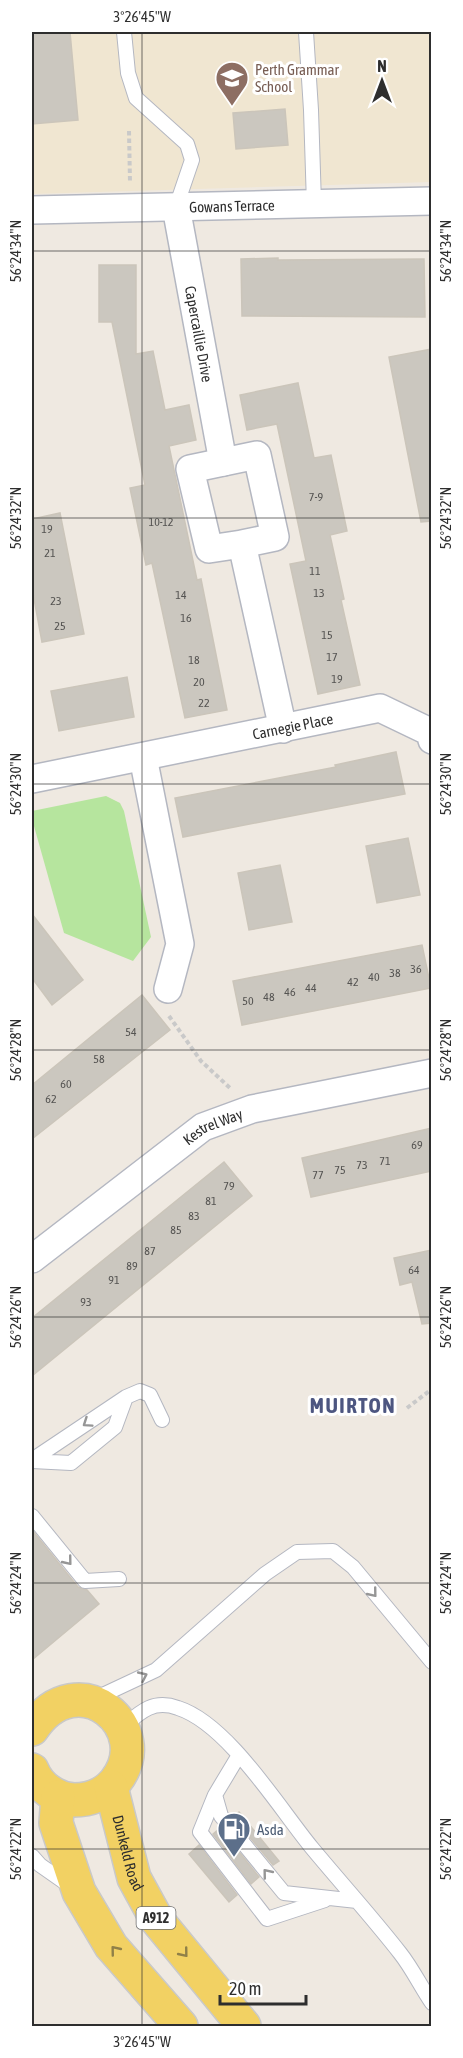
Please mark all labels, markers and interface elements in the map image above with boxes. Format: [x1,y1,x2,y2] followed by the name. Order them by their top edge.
[113,8,171,25] text: 3°26'45"W
[352,51,412,111] north arrow
[377,57,387,75] text: N
[214,60,250,107] school or university icon: Perth Grammar School
[255,61,340,95] place label: Perth Grammar School
[189,196,275,215] street label: Gowans Terrace
[7,220,24,282] text: 56°24'34"N
[437,220,454,282] text: 56°24'34"N
[182,284,217,384] street label: Capercaillie Drive
[7,487,24,549] text: 56°24'32"N
[437,487,454,549] text: 56°24'32"N
[309,490,323,504] house number: 7-9
[149,515,173,529] house number: 10-12
[41,522,53,536] house number: 19
[44,546,56,560] house number: 21
[309,564,321,578] house number: 11
[313,586,325,600] house number: 13
[175,588,187,602] house number: 14
[50,594,62,608] house number: 23
[180,611,192,625] house number: 16
[54,619,66,633] house number: 25
[321,628,333,642] house number: 15
[326,650,338,664] house number: 17
[188,653,200,667] house number: 18
[331,672,343,686] house number: 19
[193,675,205,689] house number: 20
[198,696,210,710] house number: 22
[251,709,335,742] street label: Carnegie Place
[7,753,24,815] text: 56°24'30"N
[437,753,454,815] text: 56°24'30"N
[410,962,422,976] house number: 36
[389,966,401,980] house number: 38
[368,970,380,984] house number: 40
[347,975,359,989] house number: 42
[305,981,317,995] house number: 44
[284,985,296,999] house number: 46
[263,990,275,1004] house number: 48
[242,994,254,1008] house number: 50
[7,1019,24,1081] text: 56°24'28"N
[437,1019,454,1081] text: 56°24'28"N
[125,1025,137,1039] house number: 54
[93,1052,105,1066] house number: 58
[60,1077,72,1091] house number: 60
[45,1092,57,1106] house number: 62
[179,1105,245,1148] street label: Kestrel Way
[411,1138,423,1152] house number: 69
[379,1154,391,1168] house number: 71
[356,1158,368,1172] house number: 73
[334,1163,346,1177] house number: 75
[312,1168,324,1182] house number: 77
[223,1179,235,1193] house number: 79
[205,1194,217,1208] house number: 81
[188,1209,200,1223] house number: 83
[170,1223,182,1237] house number: 85
[144,1244,156,1258] house number: 87
[126,1259,138,1273] house number: 89
[408,1263,420,1277] house number: 64
[108,1273,120,1287] house number: 91
[7,1286,24,1348] text: 56°24'26"N
[437,1286,454,1348] text: 56°24'26"N
[80,1295,92,1309] house number: 93
[310,1393,396,1417] district label: MUIRTON
[83,1416,94,1427] one-way arrow
[7,1552,24,1614] text: 56°24'24"N
[437,1552,454,1614] text: 56°24'24"N
[61,1554,72,1565] one-way arrow
[366,1586,377,1597] one-way arrow
[136,1672,147,1684] one-way arrow
[216,1811,252,1858] fuel station icon: Asda
[110,1813,148,1894] street label: Dunkeld Road
[7,1818,24,1880] text: 56°24'22"N
[437,1818,454,1880] text: 56°24'22"N
[257,1821,284,1838] place label: Asda
[263,1868,274,1879] one-way arrow
[136,1907,176,1929] road number: A912
[112,1946,123,1957] one-way arrow
[177,1946,188,1957] one-way arrow
[220,1968,306,2006] scale bar
[229,1978,261,1999] text: 20 m
[113,2033,171,2050] text: 3°26'45"W

